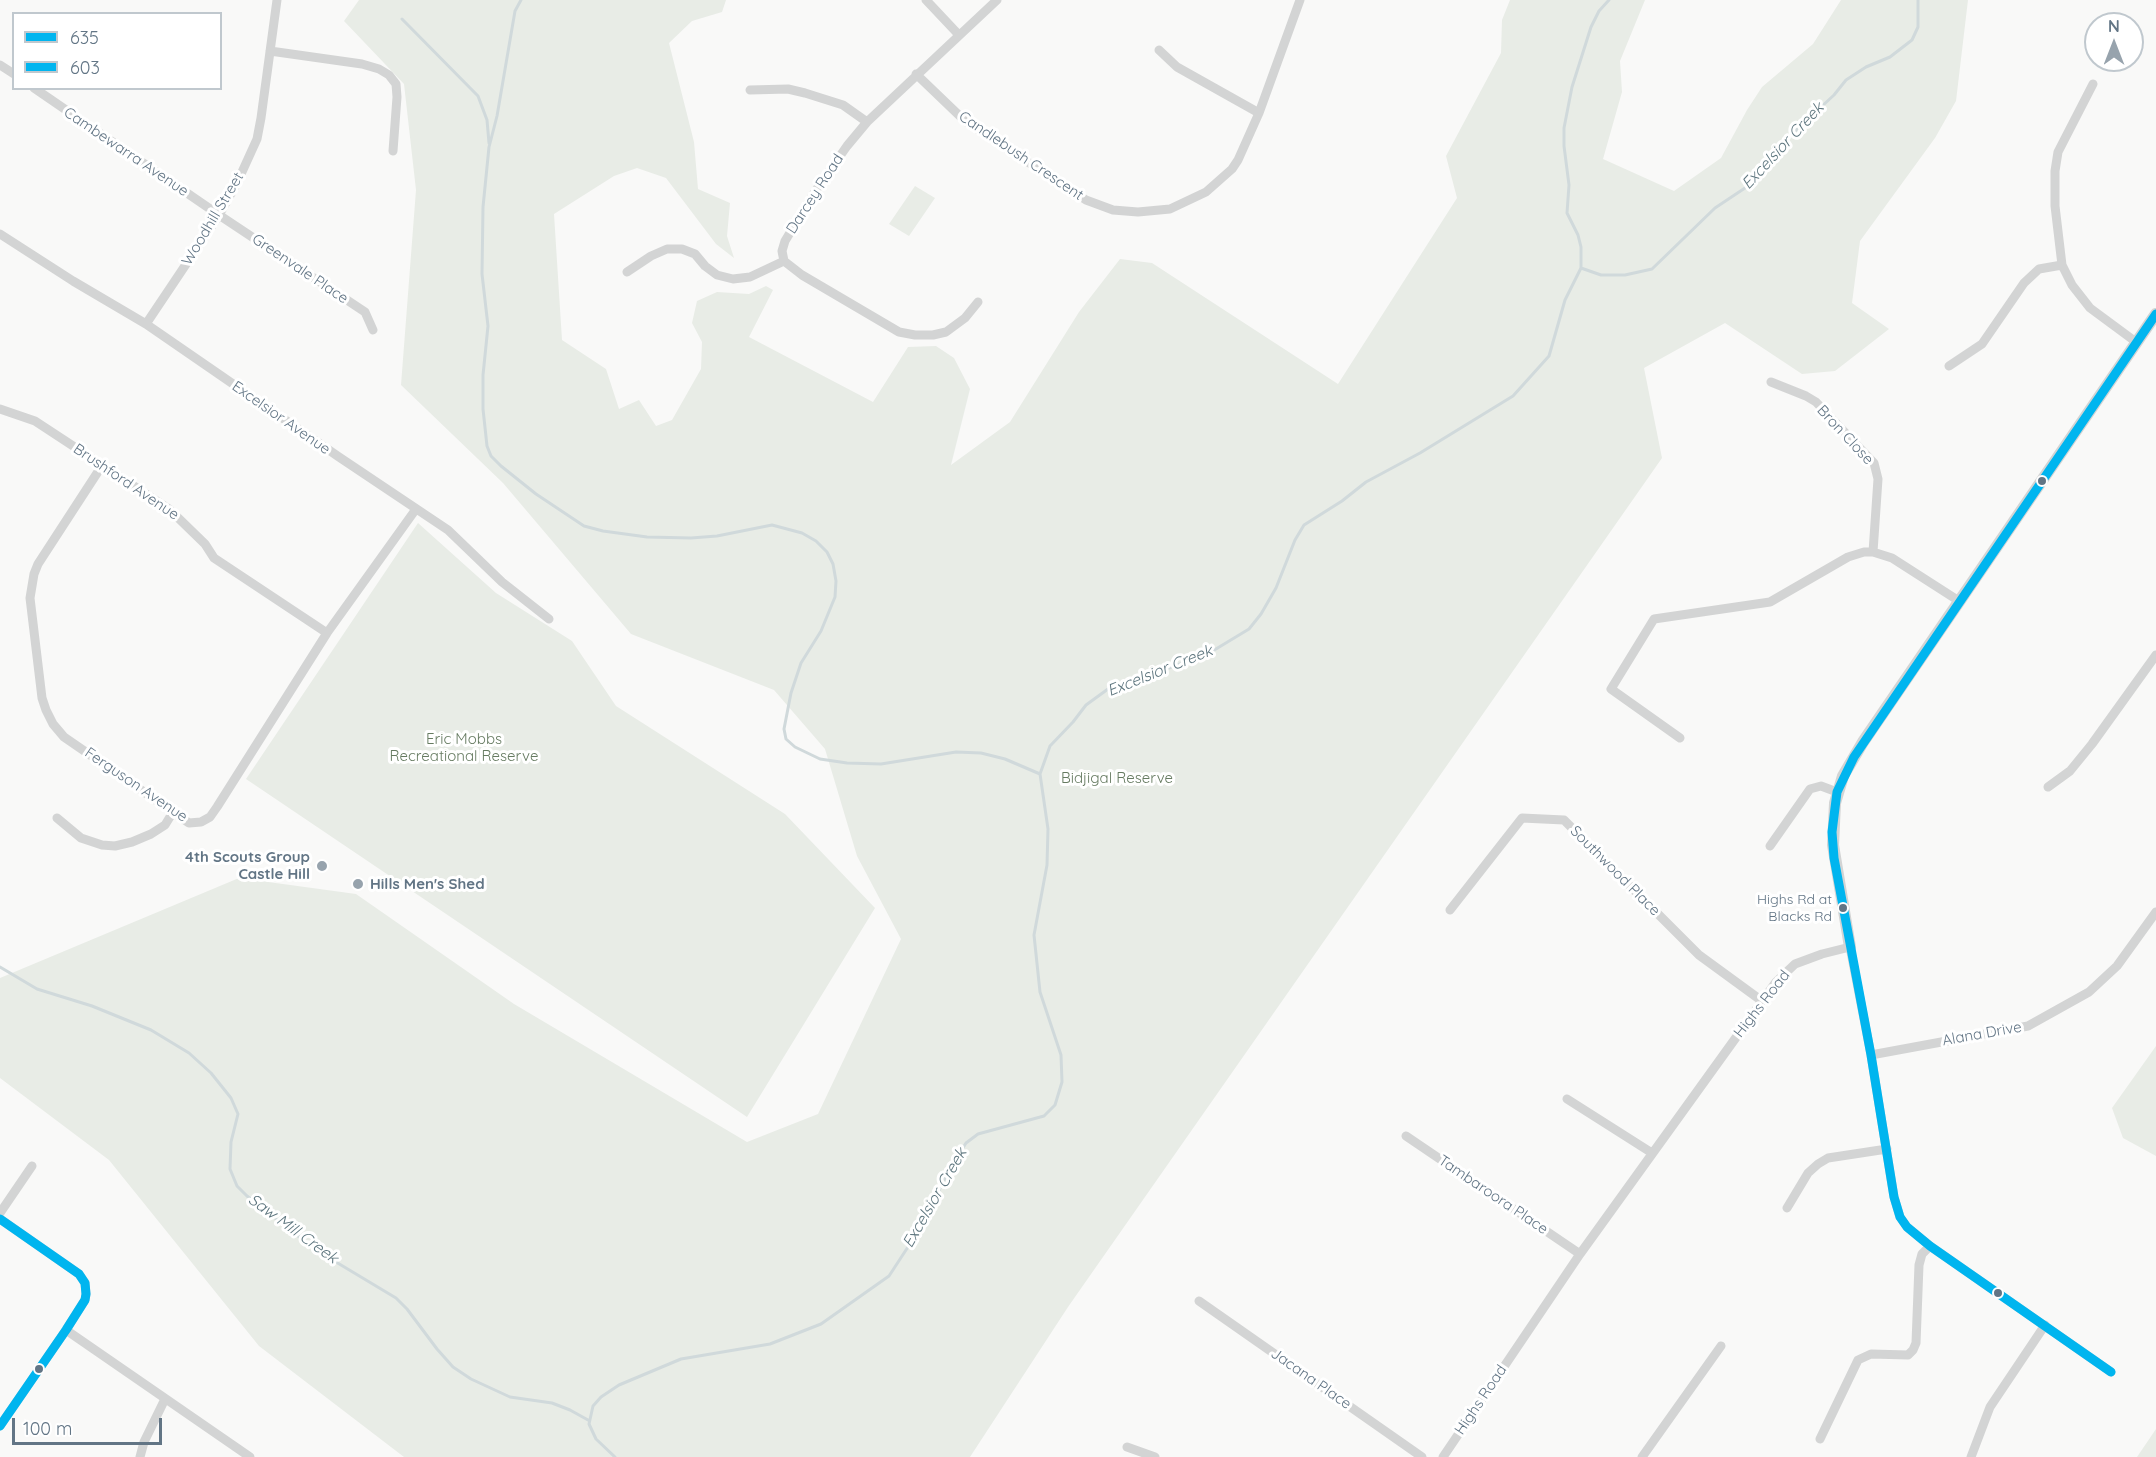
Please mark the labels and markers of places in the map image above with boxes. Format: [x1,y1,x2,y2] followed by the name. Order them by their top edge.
[2036,475,2048,487] unlabelled marker
[185,848,310,883] place label: 4th Scouts Group Castle Hill
[315,859,329,873] marker: 4th Scouts Group Castle Hill
[370,875,485,893] place label: Hills Men's Shed
[351,877,365,891] marker: Hills Men's Shed
[1757,892,1832,924] place label: Highs Rd at Blacks Rd
[1837,902,1849,914] marker: Highs Rd at Blacks Rd
[1992,1287,2004,1299] unlabelled marker
[33,1363,45,1375] unlabelled marker

